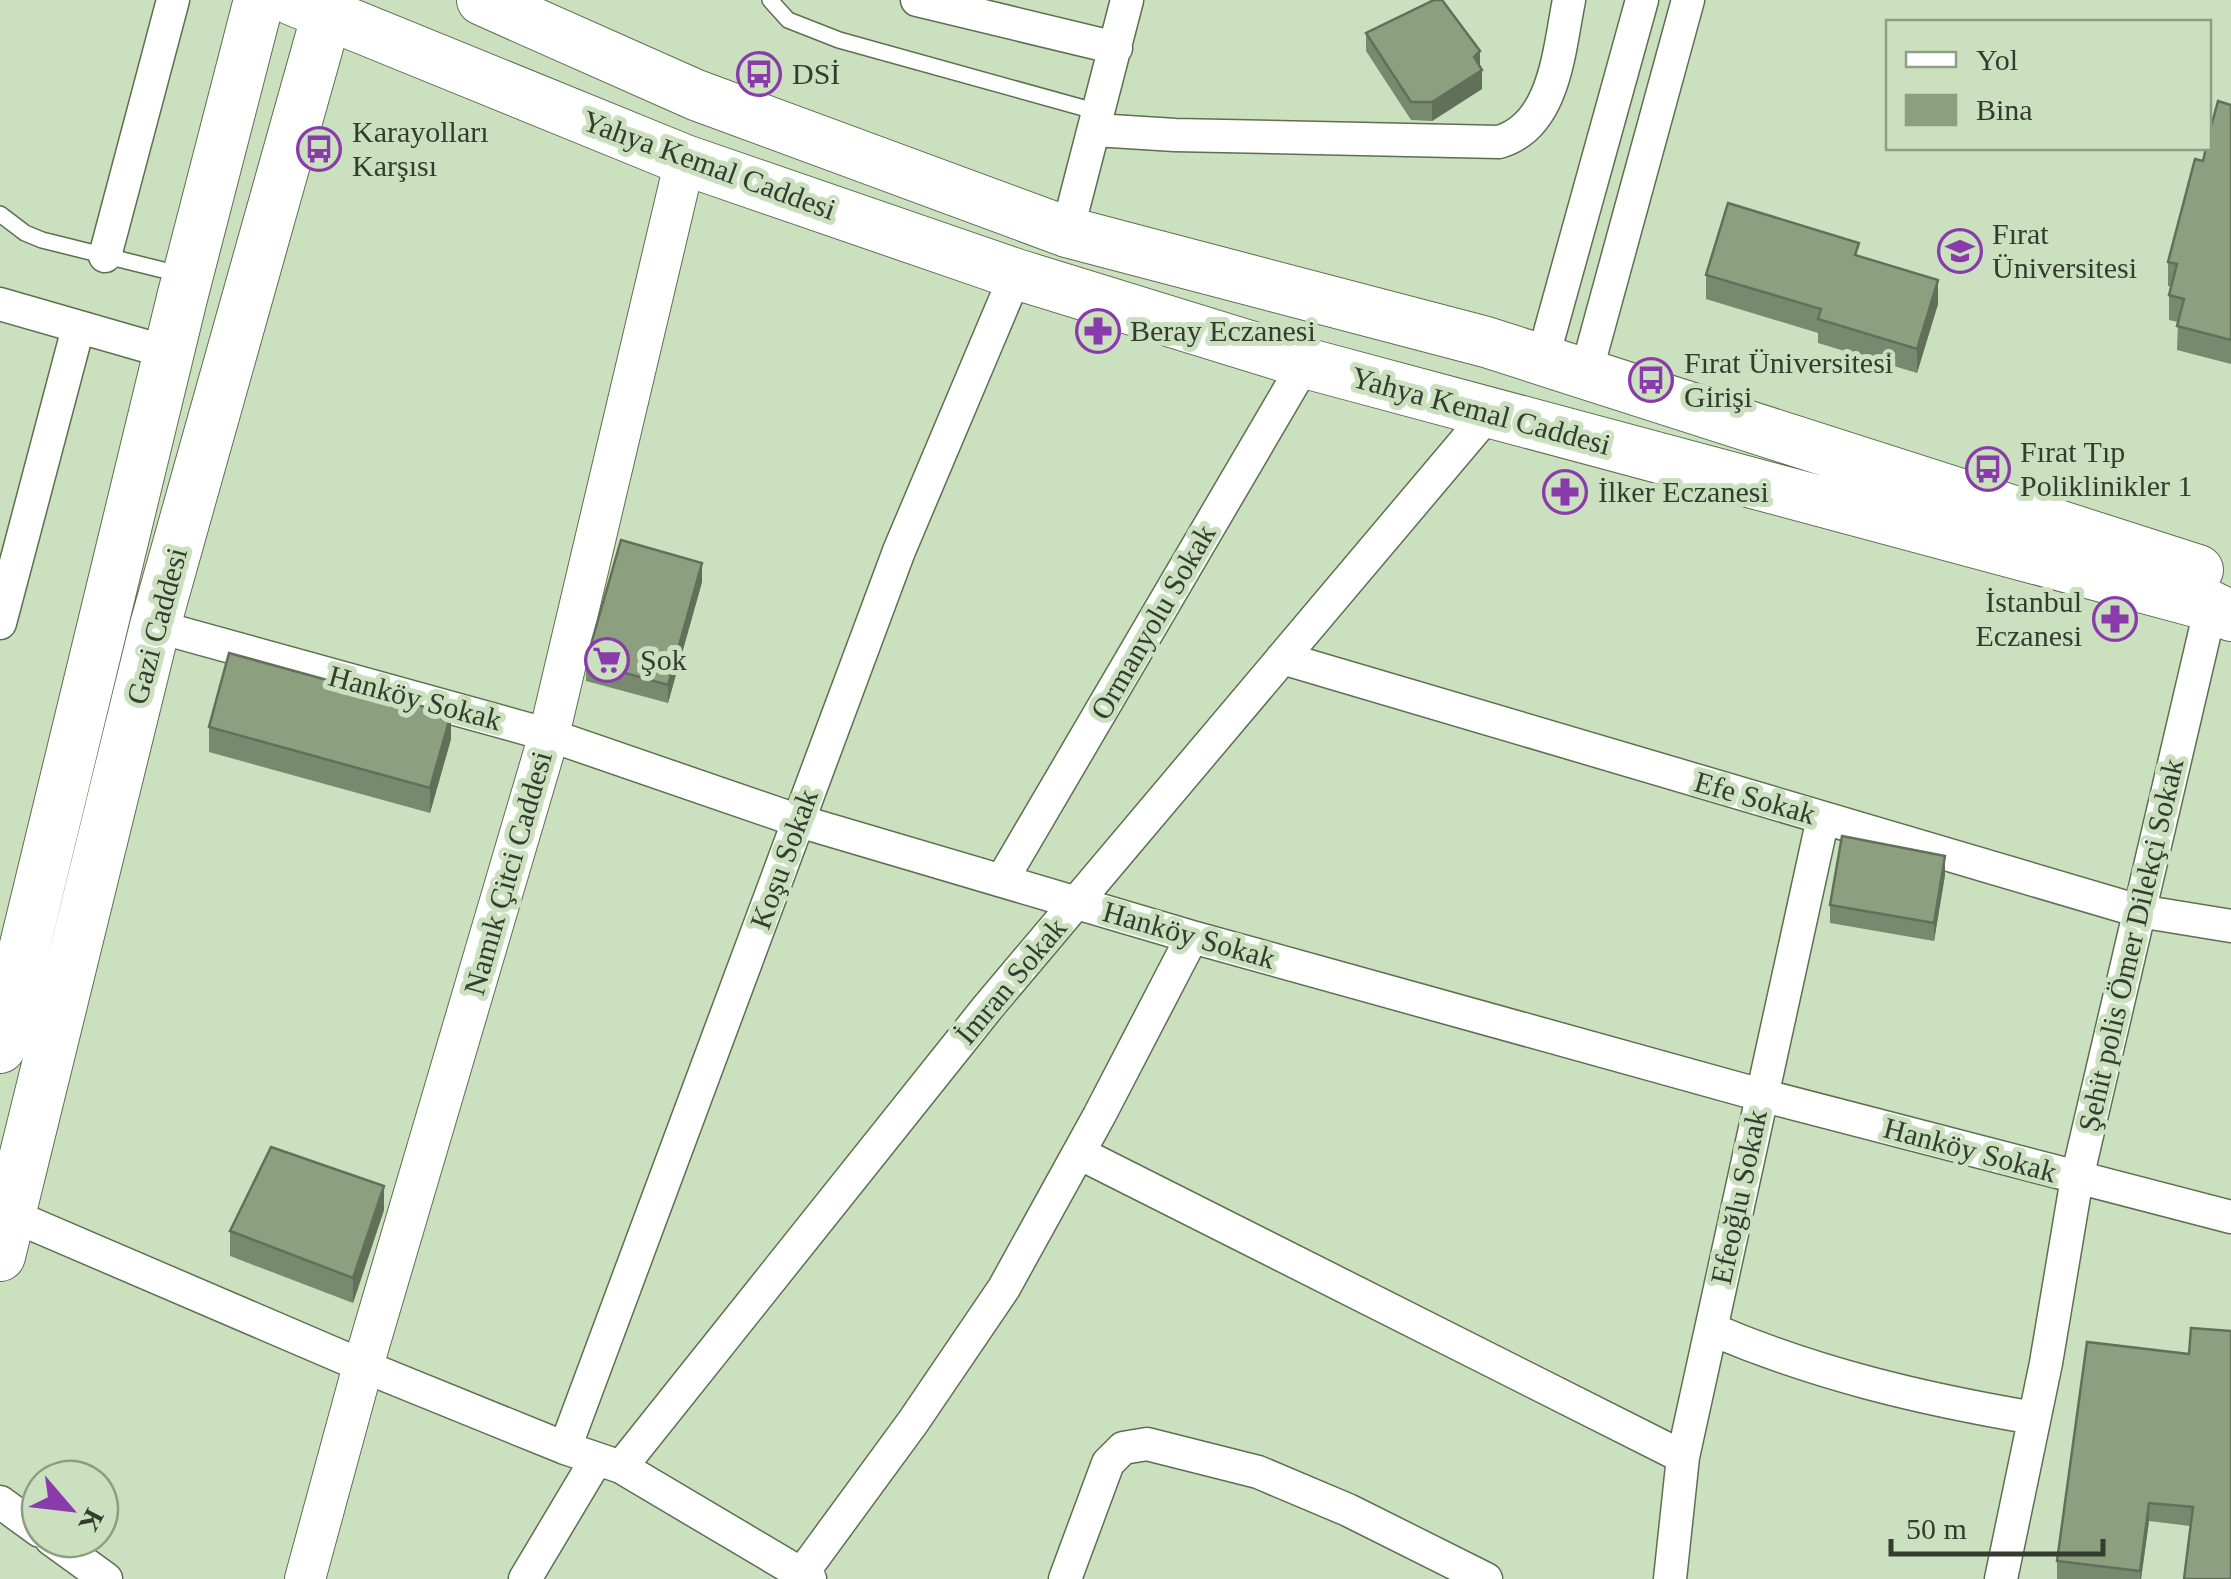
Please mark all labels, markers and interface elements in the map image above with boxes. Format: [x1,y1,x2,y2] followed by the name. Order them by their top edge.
[1886,20,2211,150] legend
[1976,43,2018,76] text: Yol
[736,51,782,97] bus stop icon: DSİ
[792,57,840,90] place label: DSİ
[1976,93,2033,126] text: Bina
[578,103,840,226] street label: Yahya Kemal Caddesi
[352,115,489,182] place label: Karayolları Karşısı
[296,126,342,172] bus stop icon: Karayolları Karşısı
[1992,217,2137,284] place label: Fırat Üniversitesi
[1937,228,1983,274] school or university icon: Fırat Üniversitesi
[1075,308,1121,354] pharmacy icon: Beray Eczanesi
[1130,314,1316,347] place label: Beray Eczanesi
[1684,346,1893,413] place label: Fırat Üniversitesi Girişi
[1628,357,1674,403] bus stop icon: Fırat Üniversitesi Girişi
[1348,360,1614,461] street label: Yahya Kemal Caddesi
[2020,435,2193,502] place label: Fırat Tıp Poliklinikler 1
[1965,446,2011,492] bus stop icon: Fırat Tıp Poliklinikler 1
[1542,469,1588,515] pharmacy icon: İlker Eczanesi
[1598,475,1769,508] place label: İlker Eczanesi
[1083,519,1222,725] street label: Ormanyolu Sokak
[120,544,193,708] street label: Gazi Caddesi
[1975,585,2082,652] place label: İstanbul Eczanesi
[2092,596,2138,642] pharmacy icon: İstanbul Eczanesi
[584,637,630,683] supermarket icon: Şok
[640,643,687,676] place label: Şok
[325,659,505,736] street label: Hanköy Sokak
[457,747,558,998] street label: Namık Çitci Caddesi
[2072,755,2190,1135] street label: Şehit polis Ömer Dilekçi Sokak
[1691,765,1819,830] street label: Efe Sokak
[743,785,824,933] street label: Koşu Sokak
[1099,894,1279,975] street label: Hanköy Sokak
[948,911,1073,1050] street label: İmran Sokak
[1704,1107,1773,1287] street label: Efeoğlu Sokak
[1880,1111,2060,1188] street label: Hanköy Sokak
[20,1459,120,1559] north arrow
[1891,1494,2104,1556] scale bar
[73,1504,110,1538] text: K
[1906,1512,1967,1545] text: 50 m

